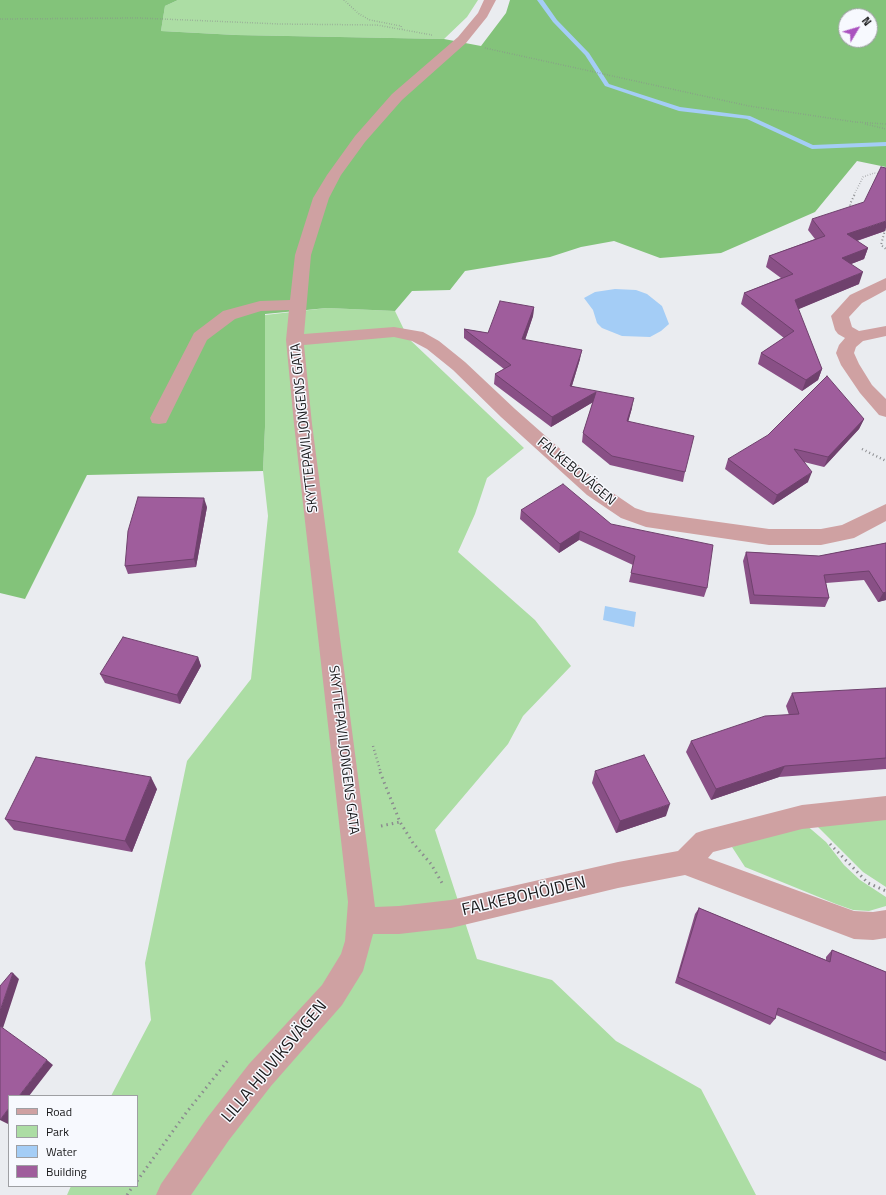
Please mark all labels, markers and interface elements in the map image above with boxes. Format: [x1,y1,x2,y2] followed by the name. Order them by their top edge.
[838,8,878,48] north arrow
[858,13,875,29] text: N
[288,342,322,514] street label: SKYTTEPAVILJONGENS GATA
[533,434,619,510] street label: FALKEBOVÄGEN
[324,664,362,836] street label: SKYTTEPAVILJONGENS GATA
[460,873,588,921] street label: FALKEBOHÖJDEN
[218,997,332,1127] street label: LILLA HJUVIKSVÄGEN
[8,1095,138,1187] legend
[46,1102,72,1121] text: Road
[46,1122,69,1141] text: Park
[46,1142,77,1161] text: Water
[46,1162,87,1181] text: Building

